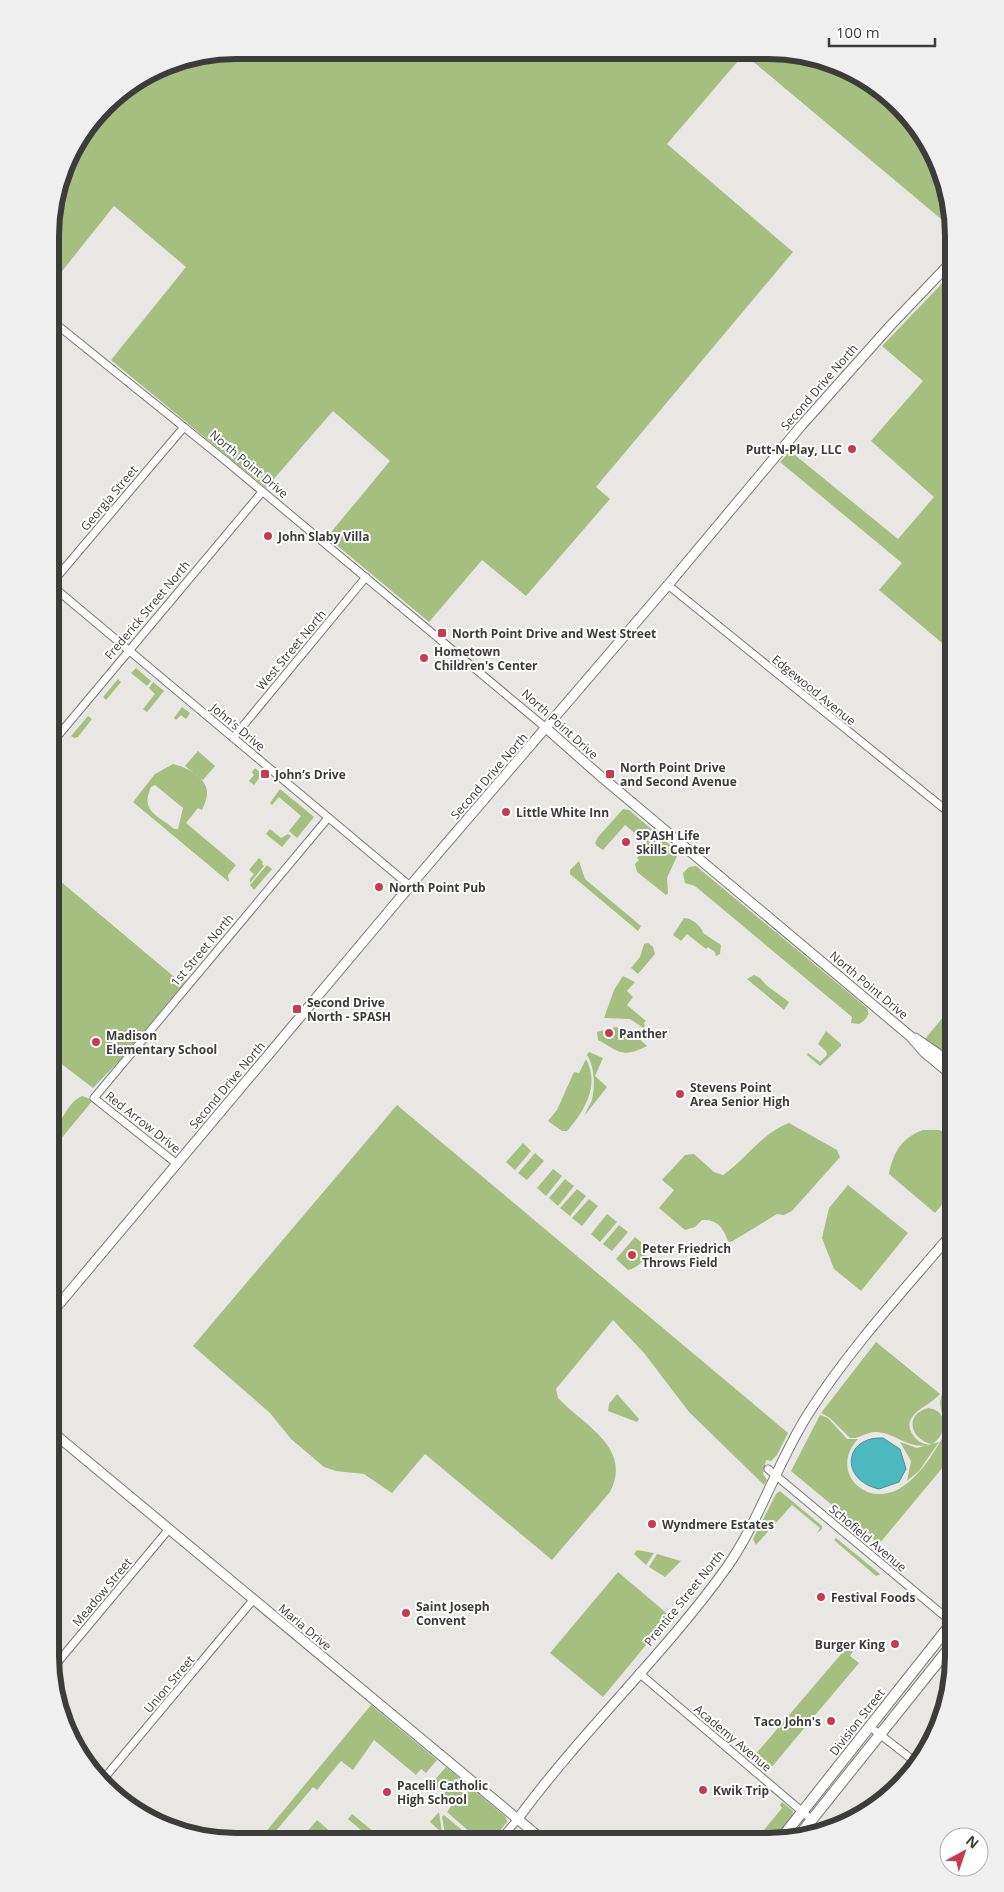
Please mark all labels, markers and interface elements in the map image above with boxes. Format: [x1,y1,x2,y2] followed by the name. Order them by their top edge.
[829,15,935,47] scale bar
[836,22,880,42] text: 100 m
[777,340,861,434] street label: Second Drive North
[206,426,292,502] street label: North Point Drive
[746,441,842,458] place label: Putt-N-Play, LLC
[846,443,858,455] marker: Putt-N-Play, LLC
[77,462,141,534] street label: Georgia Street
[277,528,369,545] place label: John Slaby Villa
[262,530,274,542] marker: John Slaby Villa
[100,557,194,663] street label: Frederick Street North
[252,606,330,694] street label: West Street North
[452,625,656,642] place label: North Point Drive and West Street
[436,627,448,639] marker: North Point Drive and West Street
[434,643,538,674] place label: Hometown Children's Center
[769,651,860,729] street label: Edgewood Avenue
[418,652,430,664] marker: Hometown Children's Center
[518,685,602,763] street label: North Point Drive
[206,699,269,755] street label: John's Drive
[447,729,531,823] street label: Second Drive North
[620,759,737,790] place label: North Point Drive and Second Avenue
[274,766,346,783] place label: John’s Drive
[259,768,271,780] marker: John’s Drive
[604,768,616,780] marker: North Point Drive and Second Avenue
[516,804,609,821] place label: Little White Inn
[500,806,512,818] marker: Little White Inn
[636,827,711,858] place label: SPASH Life Skills Center
[620,836,632,848] marker: SPASH Life Skills Center
[389,879,486,896] place label: North Point Pub
[373,881,385,893] marker: North Point Pub
[167,910,237,990] street label: 1st Street North
[826,947,912,1023] street label: North Point Drive
[307,994,391,1025] place label: Second Drive North - SPASH
[291,1003,303,1015] marker: Second Drive North - SPASH
[619,1025,668,1042] place label: Panther
[106,1027,217,1058] place label: Madison Elementary School
[603,1027,615,1039] marker: Panther
[90,1036,102,1048] marker: Madison Elementary School
[185,1038,269,1132] street label: Second Drive North
[690,1079,790,1110] place label: Stevens Point Area Senior High
[102,1087,184,1157] street label: Red Arrow Drive
[674,1088,686,1100] marker: Stevens Point Area Senior High
[642,1240,731,1271] place label: Peter Friedrich Throws Field
[626,1249,638,1261] marker: Peter Friedrich Throws Field
[826,1501,910,1576] street label: Schofield Avenue
[662,1516,774,1533] place label: Wyndmere Estates
[646,1518,658,1530] marker: Wyndmere Estates
[640,1547,728,1649] street label: Prentice Street North
[68,1554,136,1630] street label: Meadow Street
[831,1589,915,1606] place label: Festival Foods
[815,1591,827,1603] marker: Festival Foods
[416,1598,490,1629] place label: Saint Joseph Convent
[275,1600,335,1654] street label: Maria Drive
[400,1607,412,1619] marker: Saint Joseph Convent
[815,1636,885,1653] place label: Burger King
[889,1638,901,1650] marker: Burger King
[140,1652,198,1716] street label: Union Street
[825,1685,889,1759] street label: Division Street
[691,1701,775,1776] street label: Academy Avenue
[754,1713,821,1730] place label: Taco John's
[825,1715,837,1727] marker: Taco John's
[397,1777,488,1808] place label: Pacelli Catholic High School
[713,1782,770,1799] place label: Kwik Trip
[697,1784,709,1796] marker: Kwik Trip
[381,1786,393,1798] marker: Pacelli Catholic High School
[939,1827,989,1877] north arrow
[962,1831,983,1853] text: N

